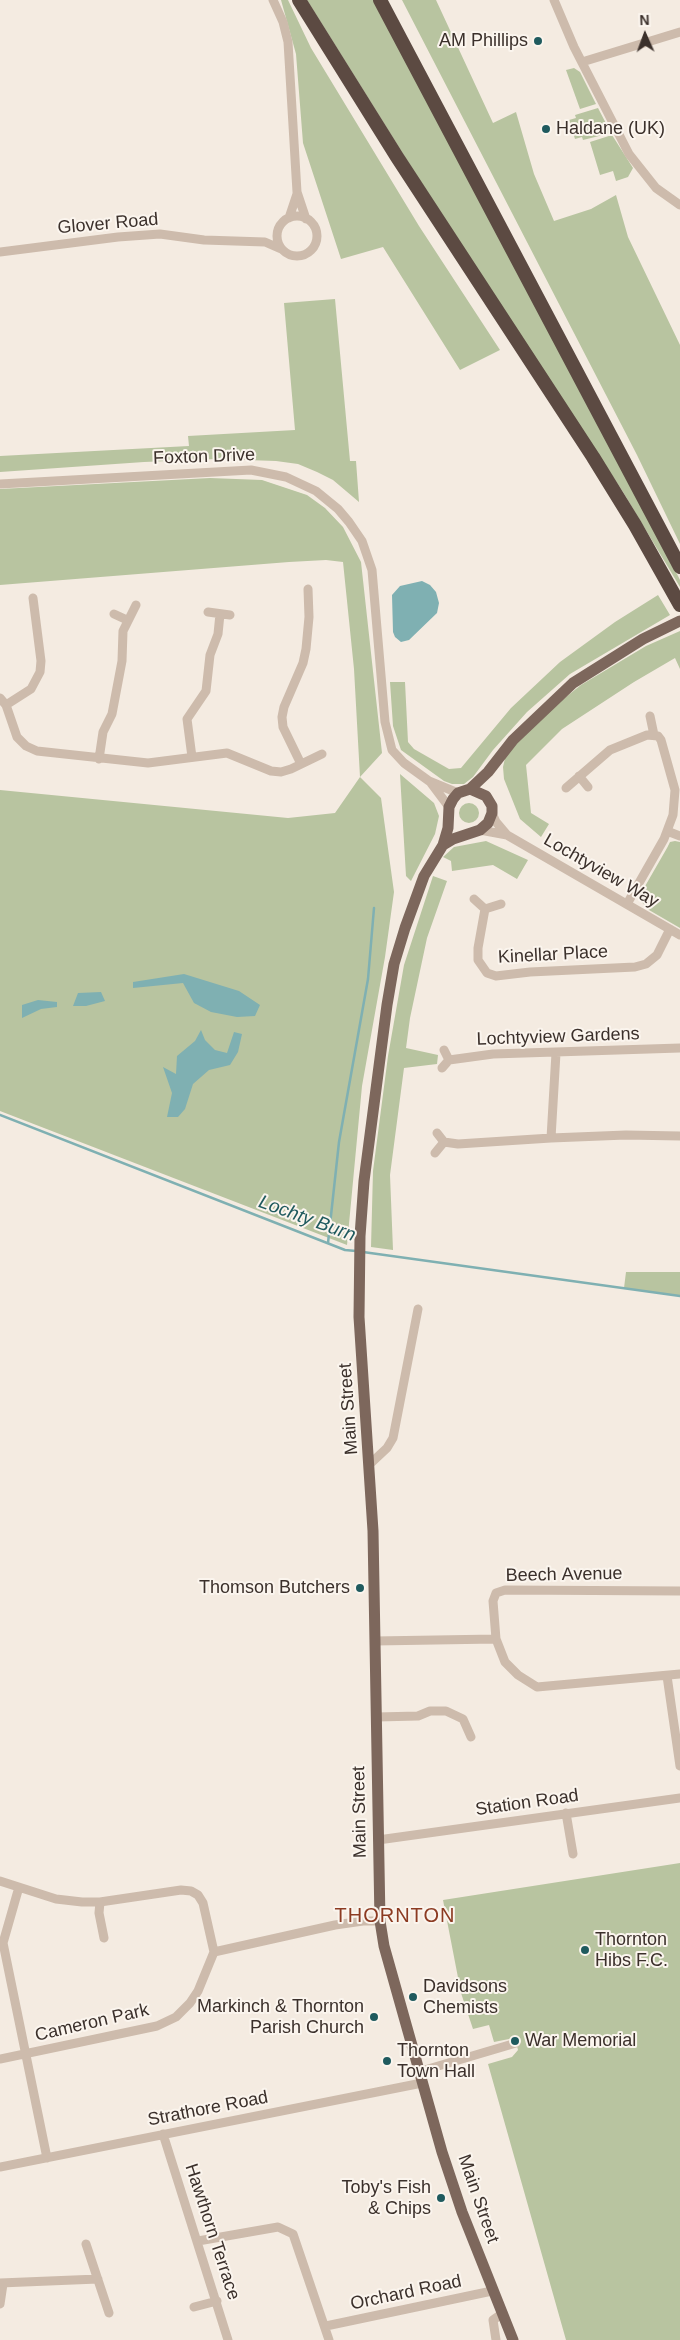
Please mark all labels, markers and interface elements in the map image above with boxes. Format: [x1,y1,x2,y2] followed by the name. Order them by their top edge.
[620,10,670,60] north arrow
[639,12,650,28] text: N
[439,30,528,52] place label: AM Phillips
[532,35,544,47] marker: AM Phillips
[556,118,665,140] place label: Haldane (UK)
[540,123,552,135] marker: Haldane (UK)
[57,209,159,239] street label: Glover Road
[153,444,255,470] street label: Foxton Drive
[540,829,662,913] street label: Lochtyview Way
[497,941,609,969] street label: Kinellar Place
[476,1023,640,1051] street label: Lochtyview Gardens
[255,1191,359,1247] water label: Lochty Burn
[335,1362,363,1456] street label: Main Street
[505,1563,623,1587] street label: Beech Avenue
[199,1577,350,1599] place label: Thomson Butchers
[354,1582,366,1594] marker: Thomson Butchers
[348,1766,372,1858] street label: Main Street
[474,1785,580,1821] street label: Station Road
[334,1904,456,1928] district label: THORNTON
[595,1929,668,1972] place label: Thornton Hibs F.C.
[579,1944,591,1956] marker: Thornton Hibs F.C.
[423,1976,507,2018] place label: Davidsons Chemists
[407,1991,419,2003] marker: Davidsons Chemists
[197,1996,364,2038] place label: Markinch & Thornton Parish Church
[33,1999,151,2047] street label: Cameron Park
[368,2011,380,2023] marker: Markinch & Thornton Parish Church
[525,2030,636,2052] place label: War Memorial
[509,2035,521,2047] marker: War Memorial
[397,2040,475,2082] place label: Thornton Town Hall
[381,2055,393,2067] marker: Thornton Town Hall
[146,2087,270,2131] street label: Strathore Road
[453,2152,503,2246] street label: Main Street
[180,2161,244,2303] street label: Hawthorn Terrace
[342,2177,431,2220] place label: Toby's Fish & Chips
[435,2192,447,2204] marker: Toby's Fish & Chips
[348,2271,464,2315] street label: Orchard Road

